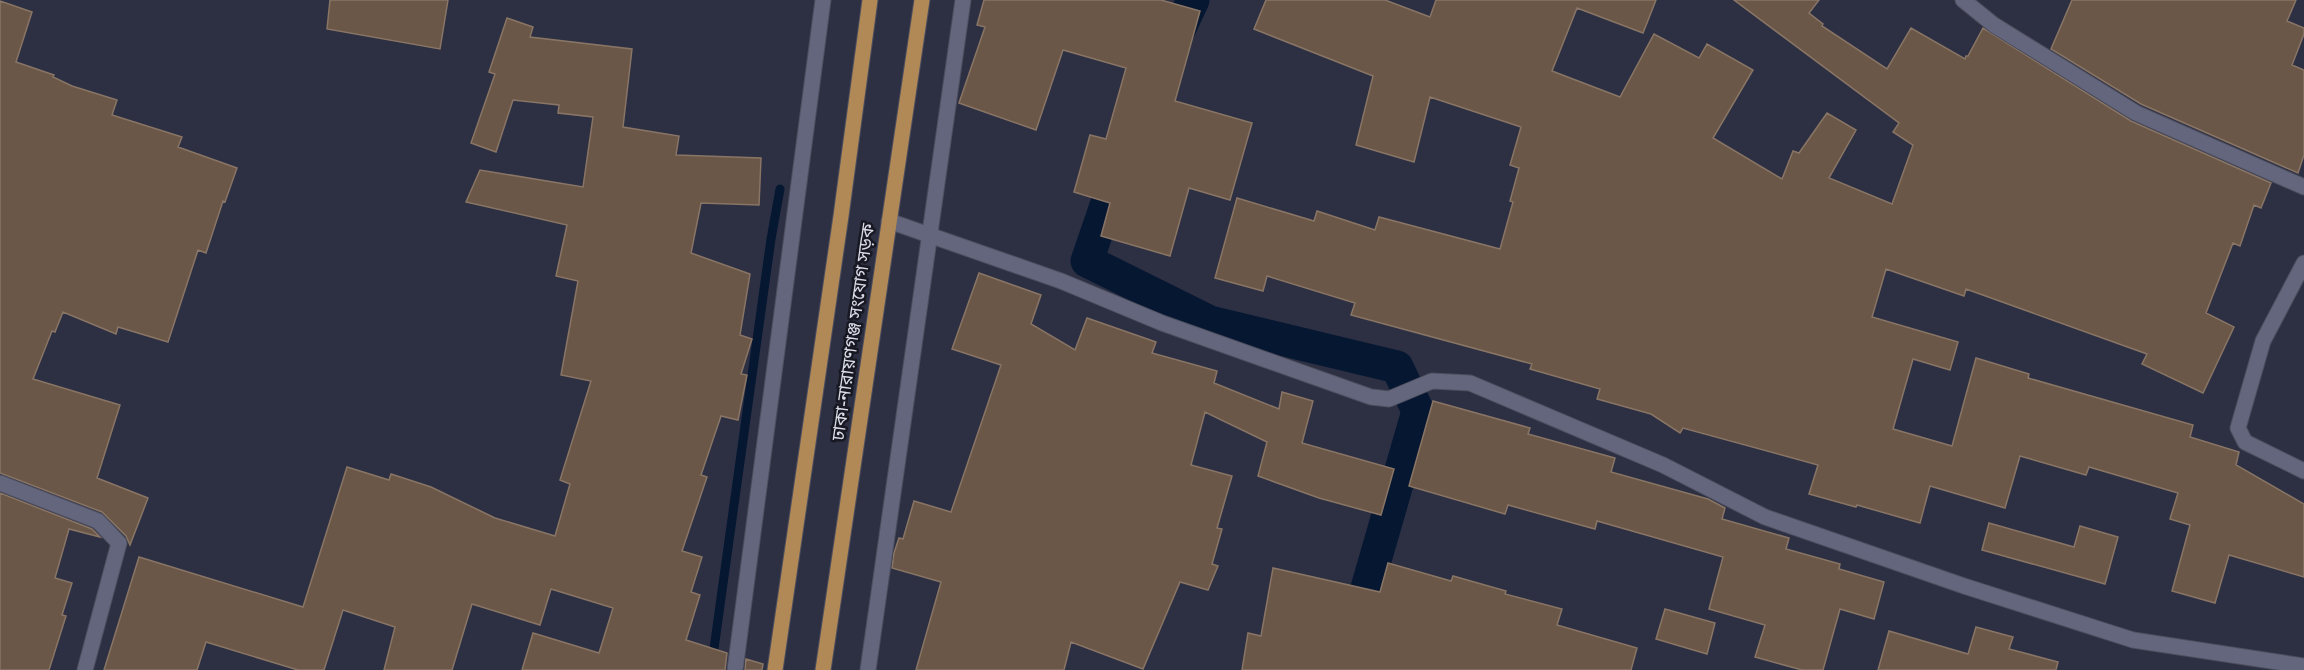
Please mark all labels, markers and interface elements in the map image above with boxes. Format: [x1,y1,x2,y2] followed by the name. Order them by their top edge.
[827,222,879,443] street label: ঢাকা-নারায়ণগঞ্জ সংযোগ সড়ক

